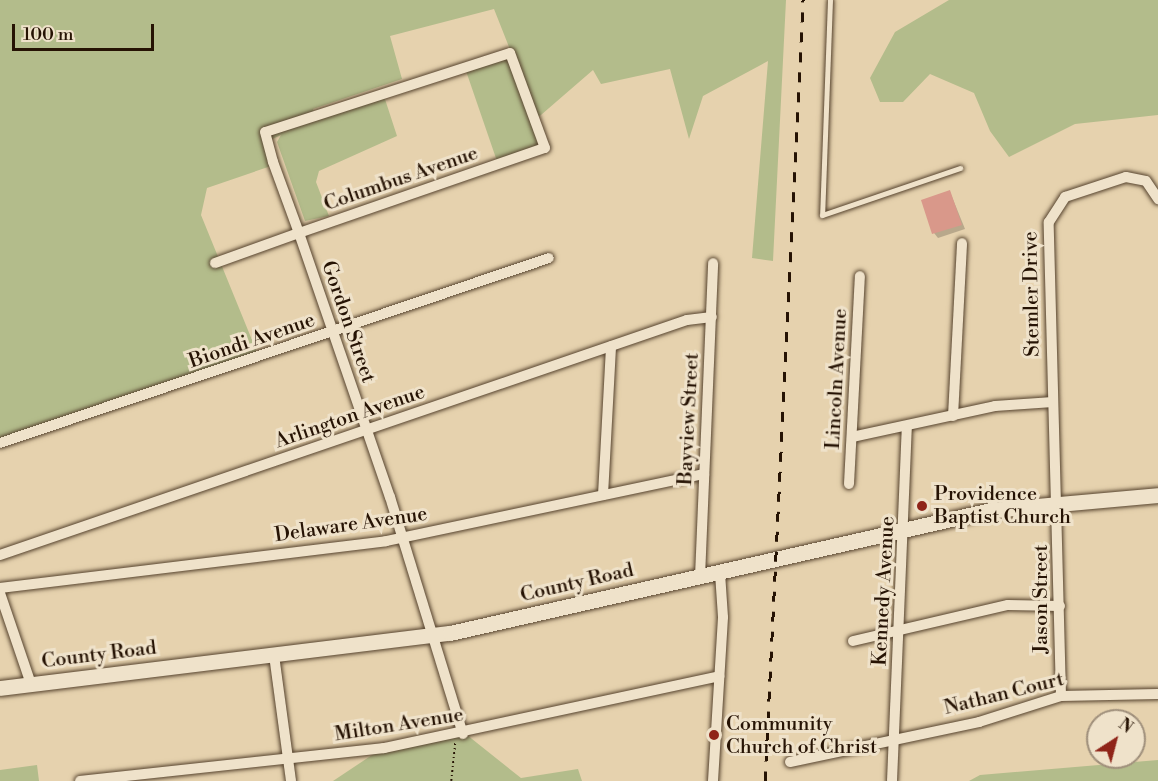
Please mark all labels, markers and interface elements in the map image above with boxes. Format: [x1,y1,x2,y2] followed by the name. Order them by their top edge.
[15,12,158,50] scale bar
[23,23,74,46] text: 100 m
[321,141,481,217] street label: Columbus Avenue
[1019,231,1045,357] street label: Stemler Drive
[316,258,380,386] street label: Gordon Street
[186,308,318,374] street label: Biondi Avenue
[821,308,853,450] street label: Lincoln Avenue
[674,352,704,486] street label: Bayview Street
[272,380,428,454] street label: Arlington Avenue
[934,482,1071,529] place label: Providence Baptist Church
[915,499,929,513] marker: Providence Baptist Church
[273,502,429,548] street label: Delaware Avenue
[868,516,900,666] street label: Kennedy Avenue
[1029,545,1053,653] street label: Jason Street
[518,558,636,608] street label: County Road
[40,636,158,674] street label: County Road
[942,668,1066,720] street label: Nathan Court
[333,703,465,747] street label: Milton Avenue
[1086,709,1146,769] north arrow
[726,712,877,759] place label: Community Church of Christ
[1114,714,1136,738] text: N
[707,728,721,742] marker: Community Church of Christ

